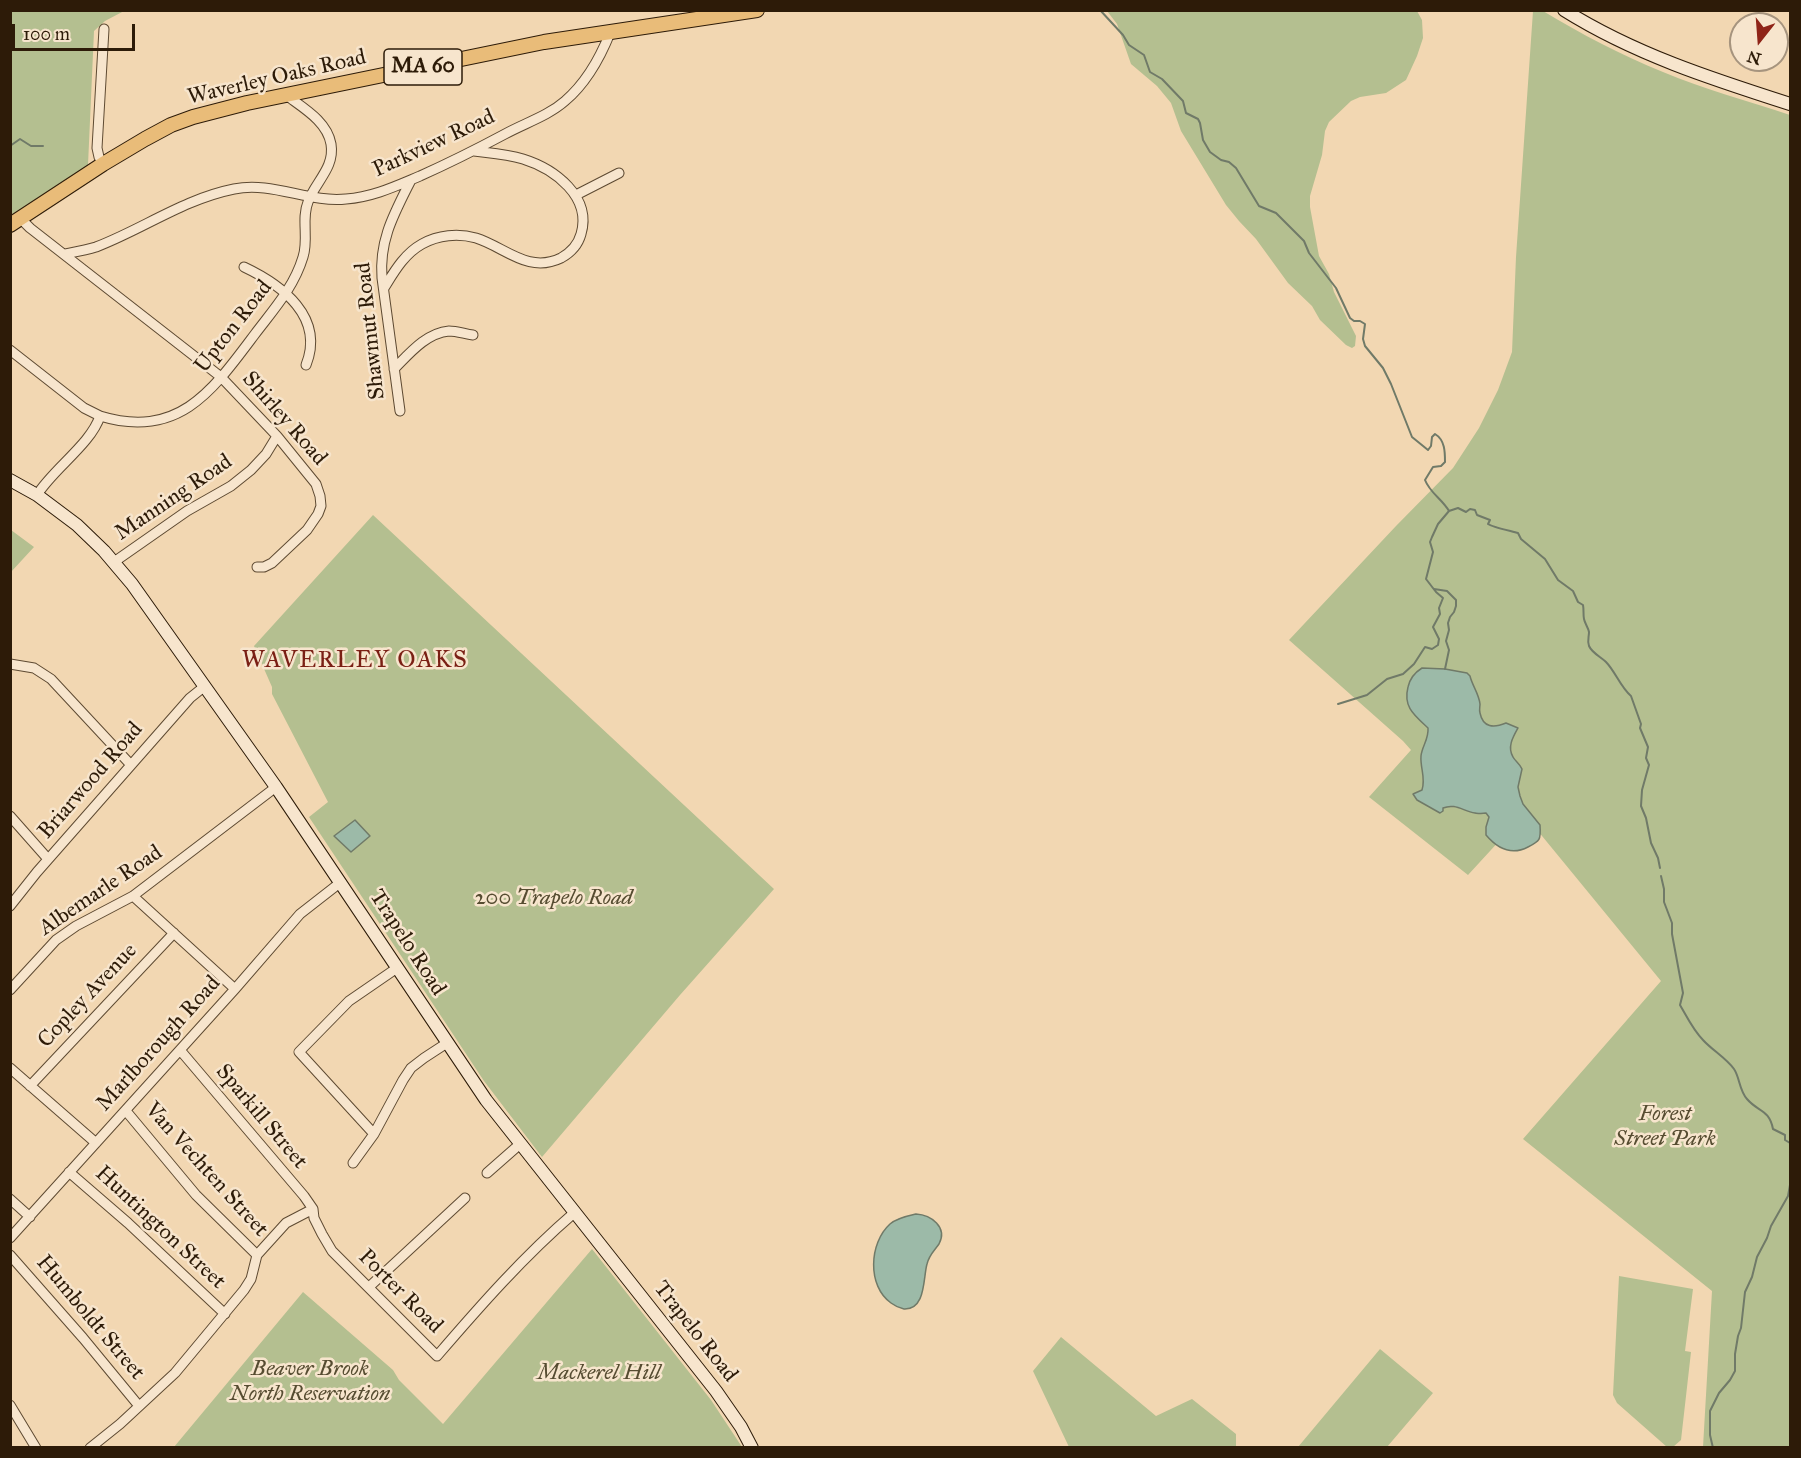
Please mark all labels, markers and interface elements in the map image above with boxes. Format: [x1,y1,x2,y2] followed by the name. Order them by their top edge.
[15,12,138,50] scale bar
[1729,12,1789,72] north arrow
[23,23,70,45] text: 100 m
[185,45,369,111] street label: Waverley Oaks Road
[1745,47,1763,69] text: N
[384,49,462,85] road number: MA 60
[369,104,499,184] street label: Parkview Road
[351,261,391,401] street label: Shawmut Road
[190,275,278,379] street label: Upton Road
[236,367,332,471] street label: Shirley Road
[110,449,238,547] street label: Manning Road
[242,647,468,675] district label: WAVERLEY OAKS
[33,717,149,845] street label: Briarwood Road
[34,840,168,942] street label: Albemarle Road
[363,885,451,1001] street label: Trapelo Road
[475,886,633,912] park label: 200 Trapelo Road
[33,938,143,1054] street label: Copley Avenue
[91,971,227,1117] street label: Marlborough Road
[210,1059,312,1175] street label: Sparkill Street
[139,1097,273,1243] street label: Van Vechten Street
[1614,1102,1716,1154] park label: Forest Street Park
[89,1161,231,1295] street label: Huntington Street
[352,1244,448,1340] street label: Porter Road
[30,1250,150,1386] street label: Humboldt Street
[647,1276,743,1388] street label: Trapelo Road
[230,1357,390,1408] park label: Beaver Brook North Reservation
[537,1361,661,1387] park label: Mackerel Hill

